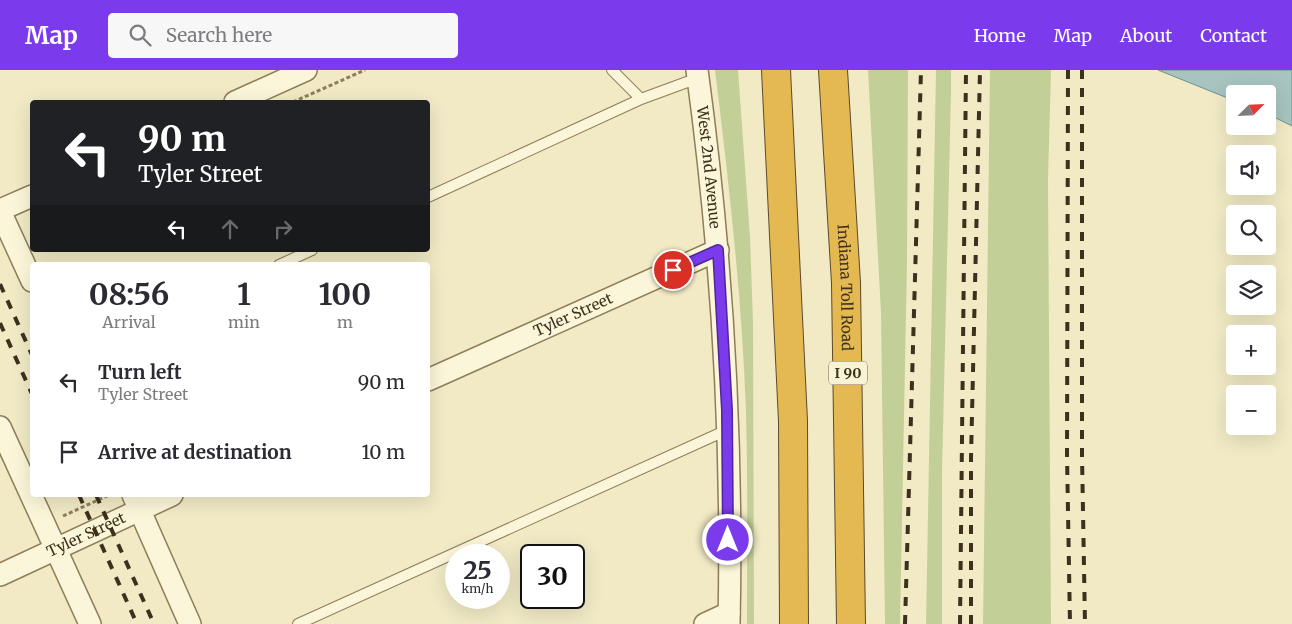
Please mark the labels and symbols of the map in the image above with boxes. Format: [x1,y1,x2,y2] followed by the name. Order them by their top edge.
[1226,85,1276,135] north arrow
[693,104,725,230] street label: West 2nd Avenue
[833,224,857,351] street label: Indiana Toll Road
[652,249,694,291] pin
[530,288,616,341] street label: Tyler Street
[829,362,867,384] road number: I 90
[43,508,129,561] street label: Tyler Street
[701,513,753,565] position arrow
[520,544,585,609] speed limit sign: 30

